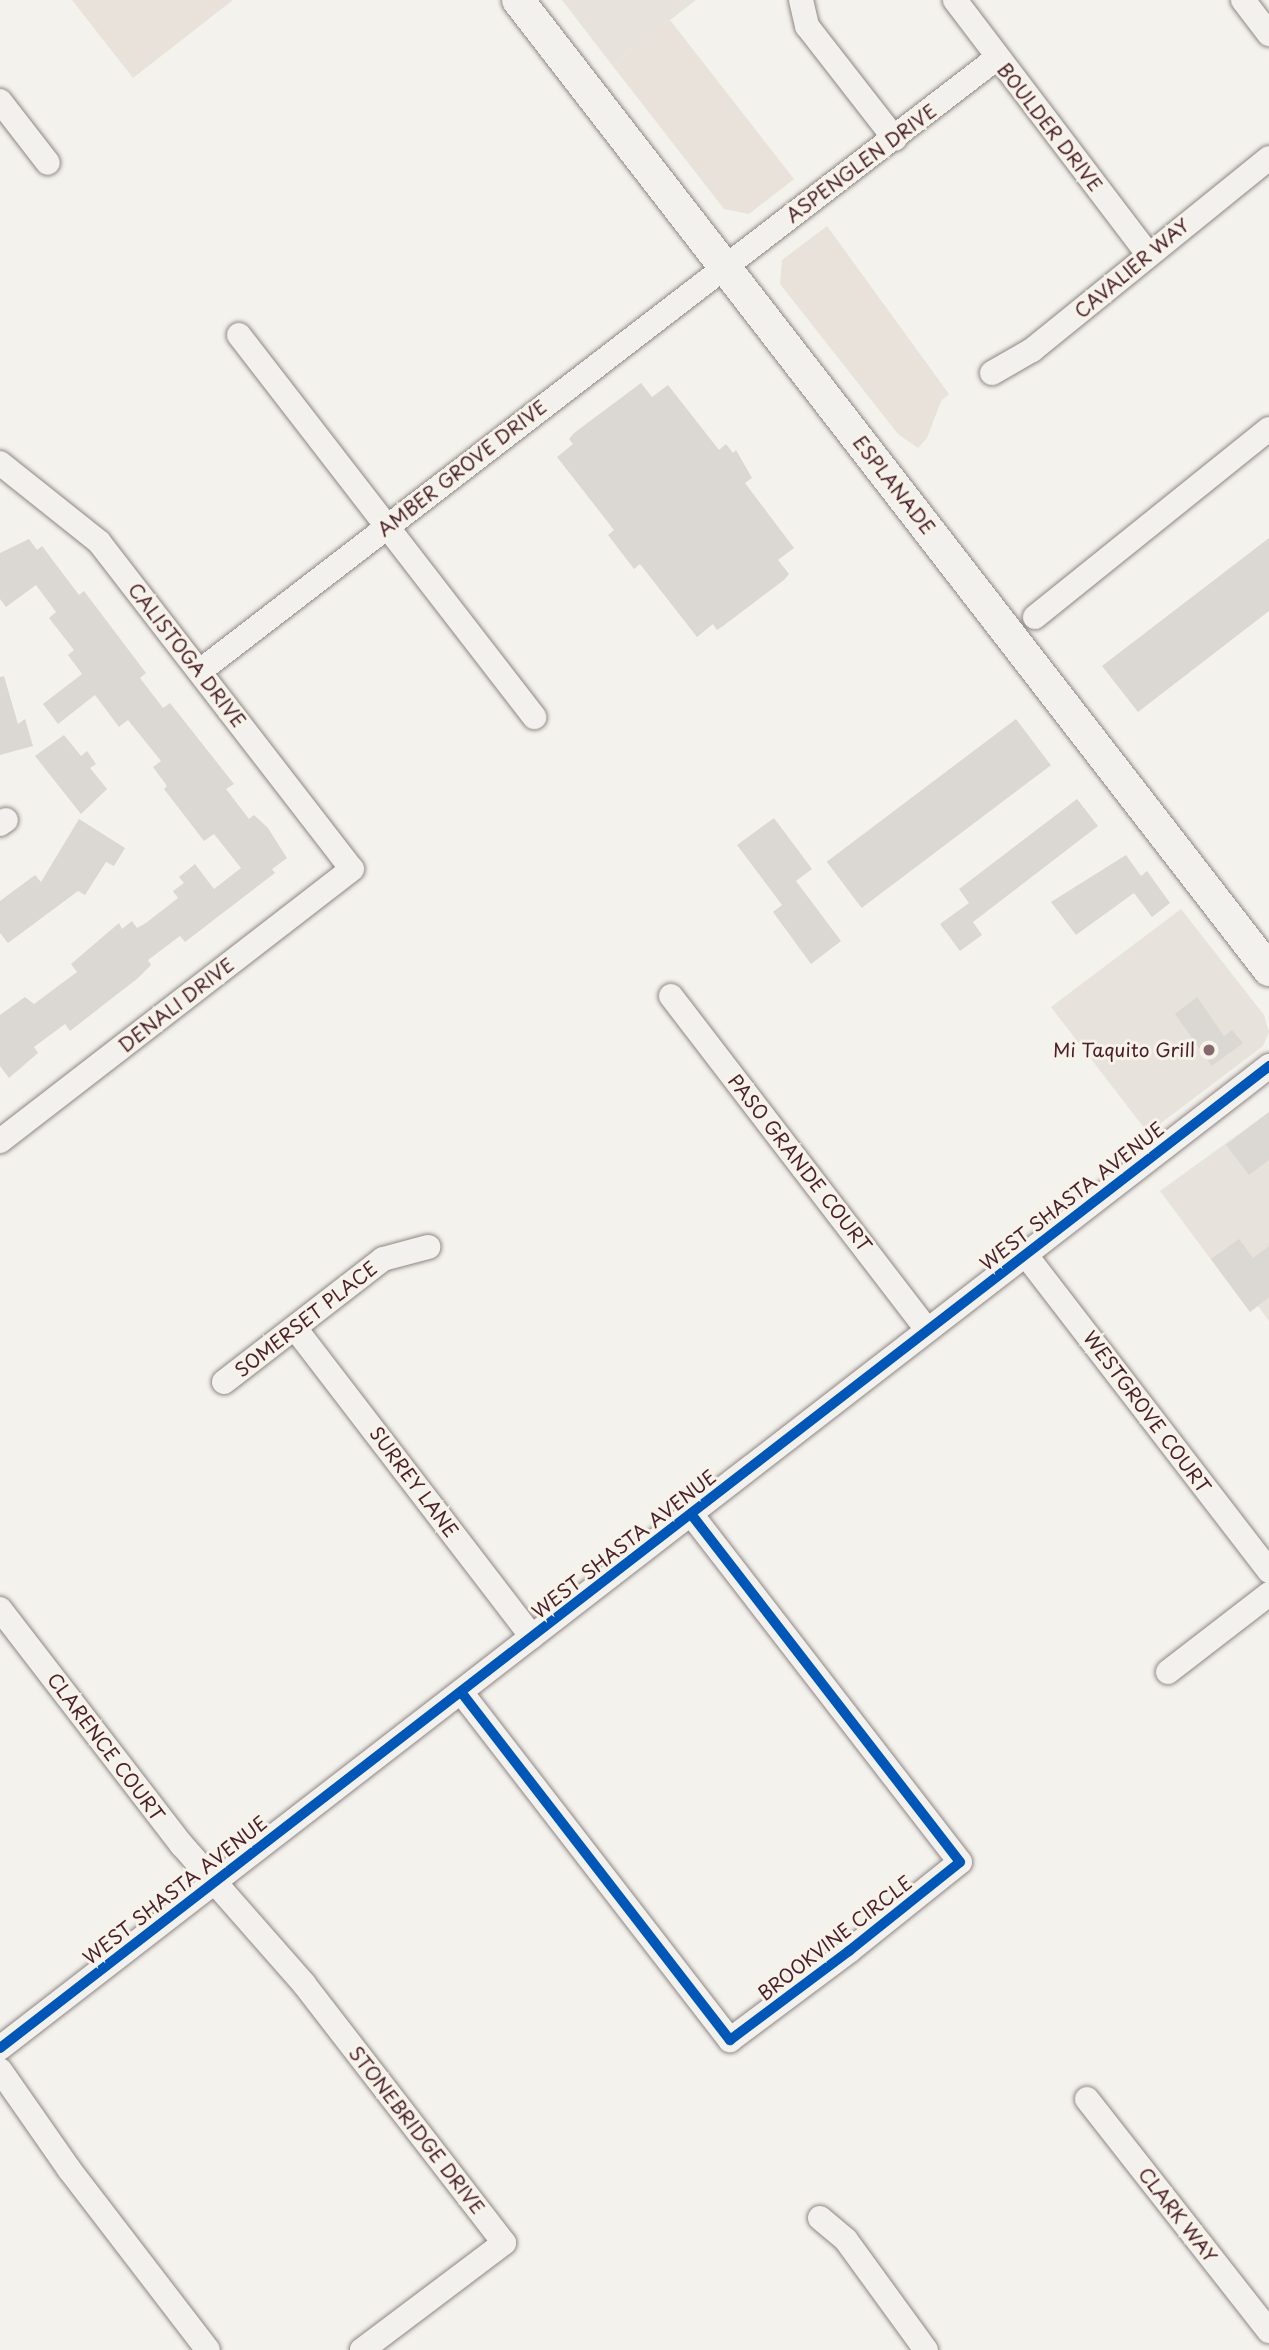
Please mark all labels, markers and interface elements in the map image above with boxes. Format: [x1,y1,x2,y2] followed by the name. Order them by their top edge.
[992,57,1108,197] street label: BOULDER DRIVE
[781,99,941,227] street label: ASPENGLEN DRIVE
[1069,213,1195,323] street label: CAVALIER WAY
[372,395,552,541] street label: AMBER GROVE DRIVE
[848,431,940,539] street label: ESPLANADE
[123,578,251,732] street label: CALISTOGA DRIVE
[114,953,238,1057] street label: DENALI DRIVE
[1053,1039,1195,1061] place label: Mi Taquito Grill
[1201,1042,1217,1058] marker: Mi Taquito Grill
[724,1070,876,1256] street label: PASO GRANDE COURT
[976,1118,1168,1274] street label: WEST SHASTA AVENUE
[230,1256,382,1382] street label: SOMERSET PLACE
[1078,1326,1216,1498] street label: WESTGROVE COURT
[365,1422,463,1542] street label: SURREY LANE
[528,1466,720,1622] street label: WEST SHASTA AVENUE
[42,1668,170,1826] street label: CLARENCE COURT
[79,1812,271,1968] street label: WEST SHASTA AVENUE
[753,1871,917,2005] street label: BROOKVINE CIRCLE
[344,2041,490,2219] street label: STONEBRIDGE DRIVE
[1133,2162,1223,2268] street label: CLARK WAY

